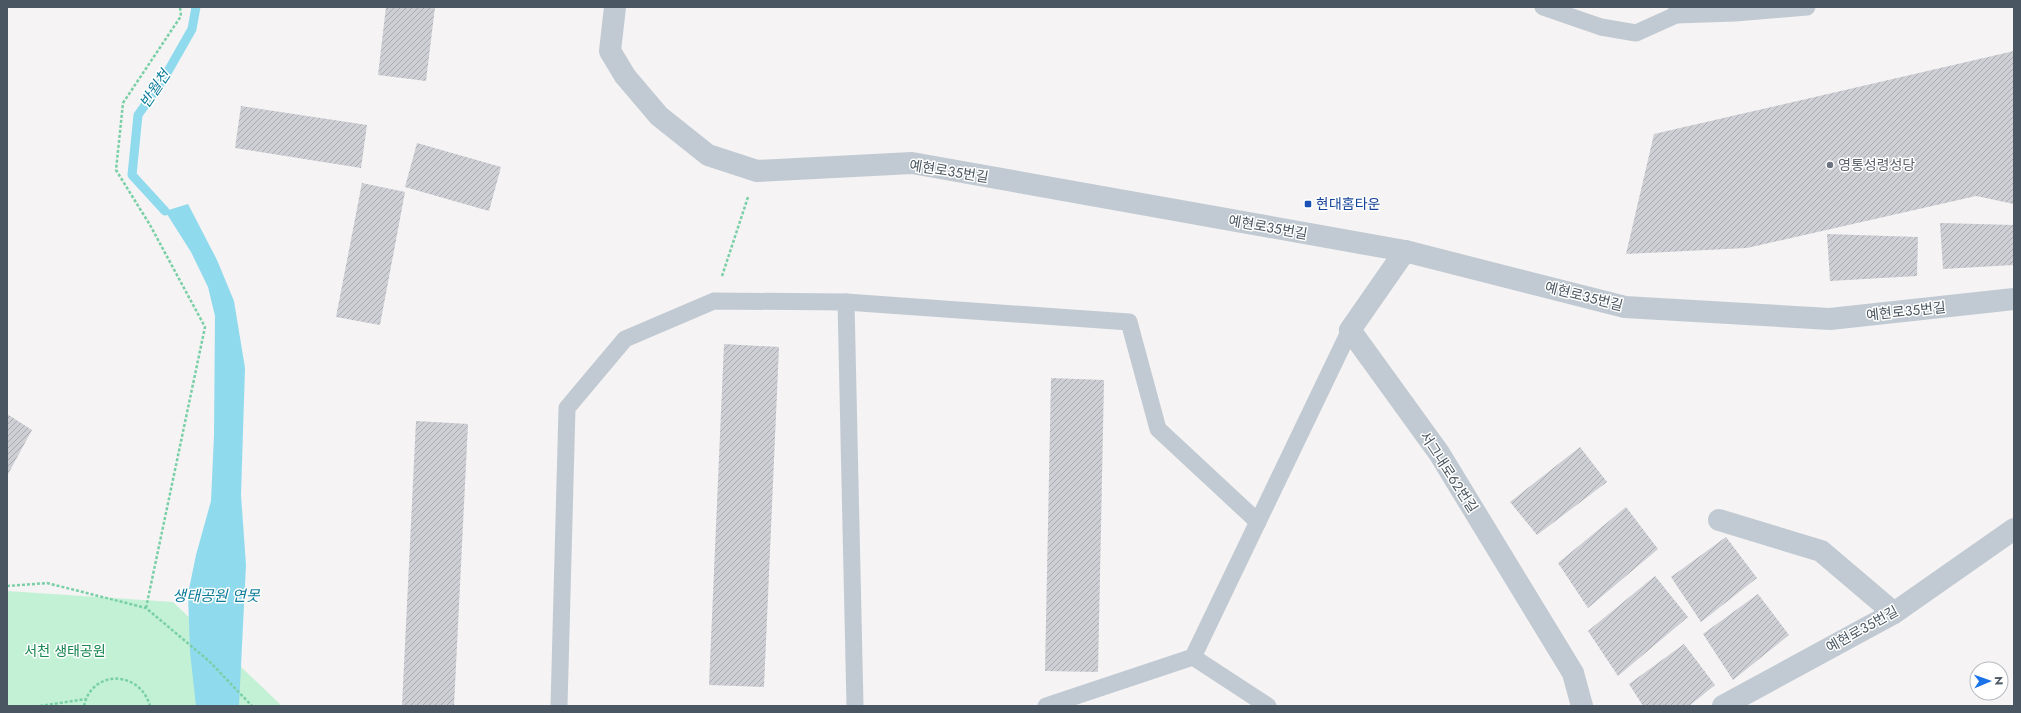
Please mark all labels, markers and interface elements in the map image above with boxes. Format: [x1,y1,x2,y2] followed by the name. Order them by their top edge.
[134,64,177,112] water label: 반월천
[908,155,990,187] street label: 예현로35번길
[1838,155,1915,175] place label: 영통성령성당
[1825,160,1835,170] marker: 영통성령성당
[1316,194,1381,214] place label: 현대홈타운
[1303,199,1313,209] marker: 현대홈타운
[1227,210,1309,244] street label: 예현로35번길
[1543,277,1625,315] street label: 예현로35번길
[1865,297,1947,325] street label: 예현로35번길
[1415,427,1483,517] street label: 서그내로62번길
[172,585,261,607] water label: 생태공원 연못
[1822,601,1902,657] street label: 예현로35번길
[24,641,106,661] park label: 서천 생태공원
[1969,661,2009,701] north arrow
[1991,676,2007,685] text: N

